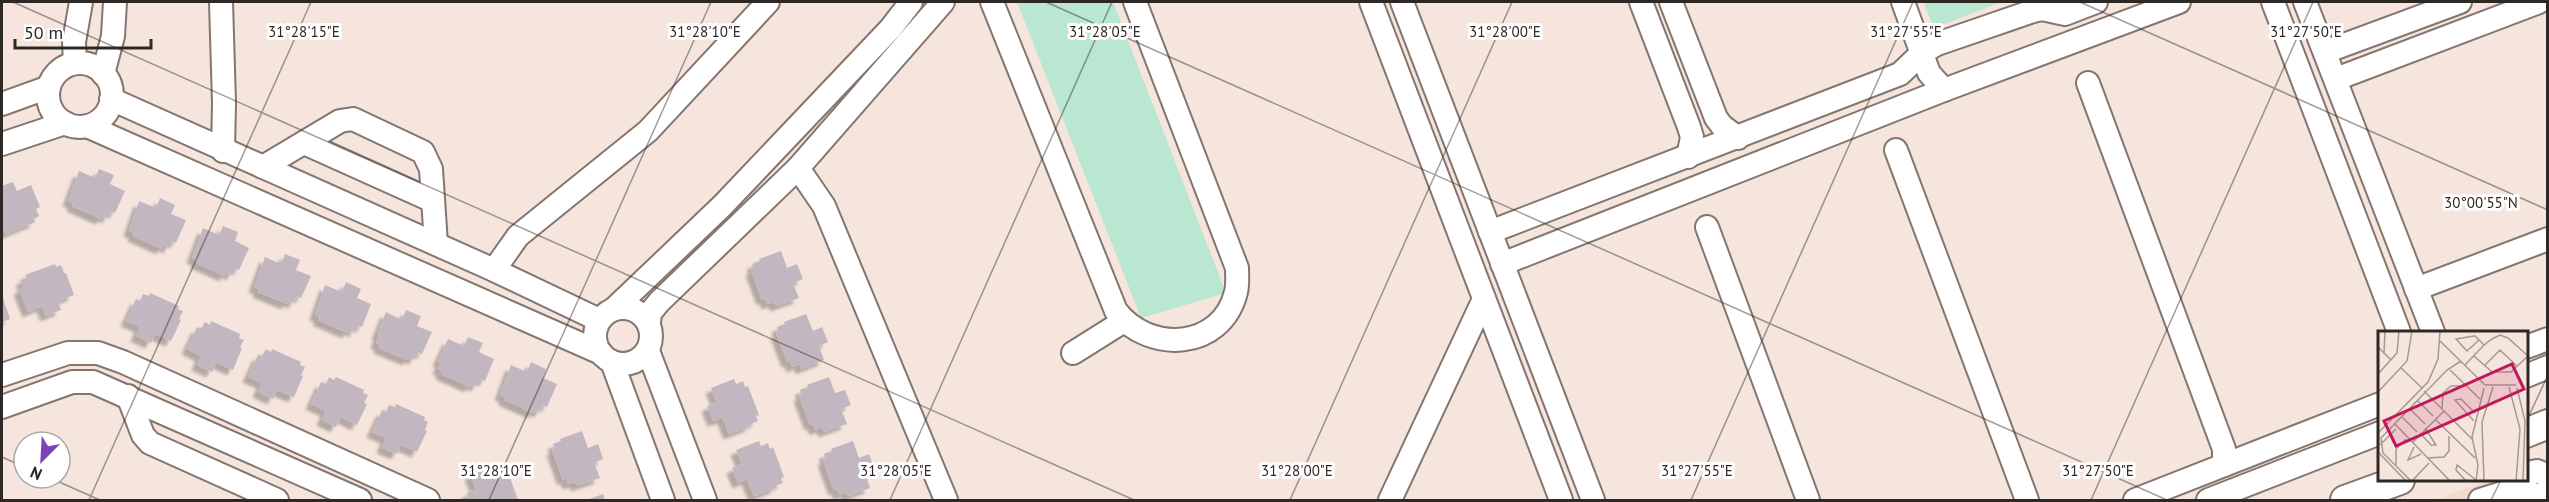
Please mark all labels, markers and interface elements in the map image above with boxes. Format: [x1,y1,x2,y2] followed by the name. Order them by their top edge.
[15,12,152,50] scale bar
[24,21,63,44] text: 50 m
[268,22,340,41] text: 31°28'15"E
[669,22,741,41] text: 31°28'10"E
[1069,22,1141,41] text: 31°28'05"E
[1469,22,1541,41] text: 31°28'00"E
[1870,22,1942,41] text: 31°27'55"E
[2270,22,2342,41] text: 31°27'50"E
[2444,193,2518,212] text: 30°00'55"N
[2378,331,2528,481] inset map
[12,430,72,490] north arrow
[460,461,532,480] text: 31°28'10"E
[860,461,932,480] text: 31°28'05"E
[1261,461,1333,480] text: 31°28'00"E
[1661,461,1733,480] text: 31°27'55"E
[2062,461,2134,480] text: 31°27'50"E
[27,462,45,485] text: N

